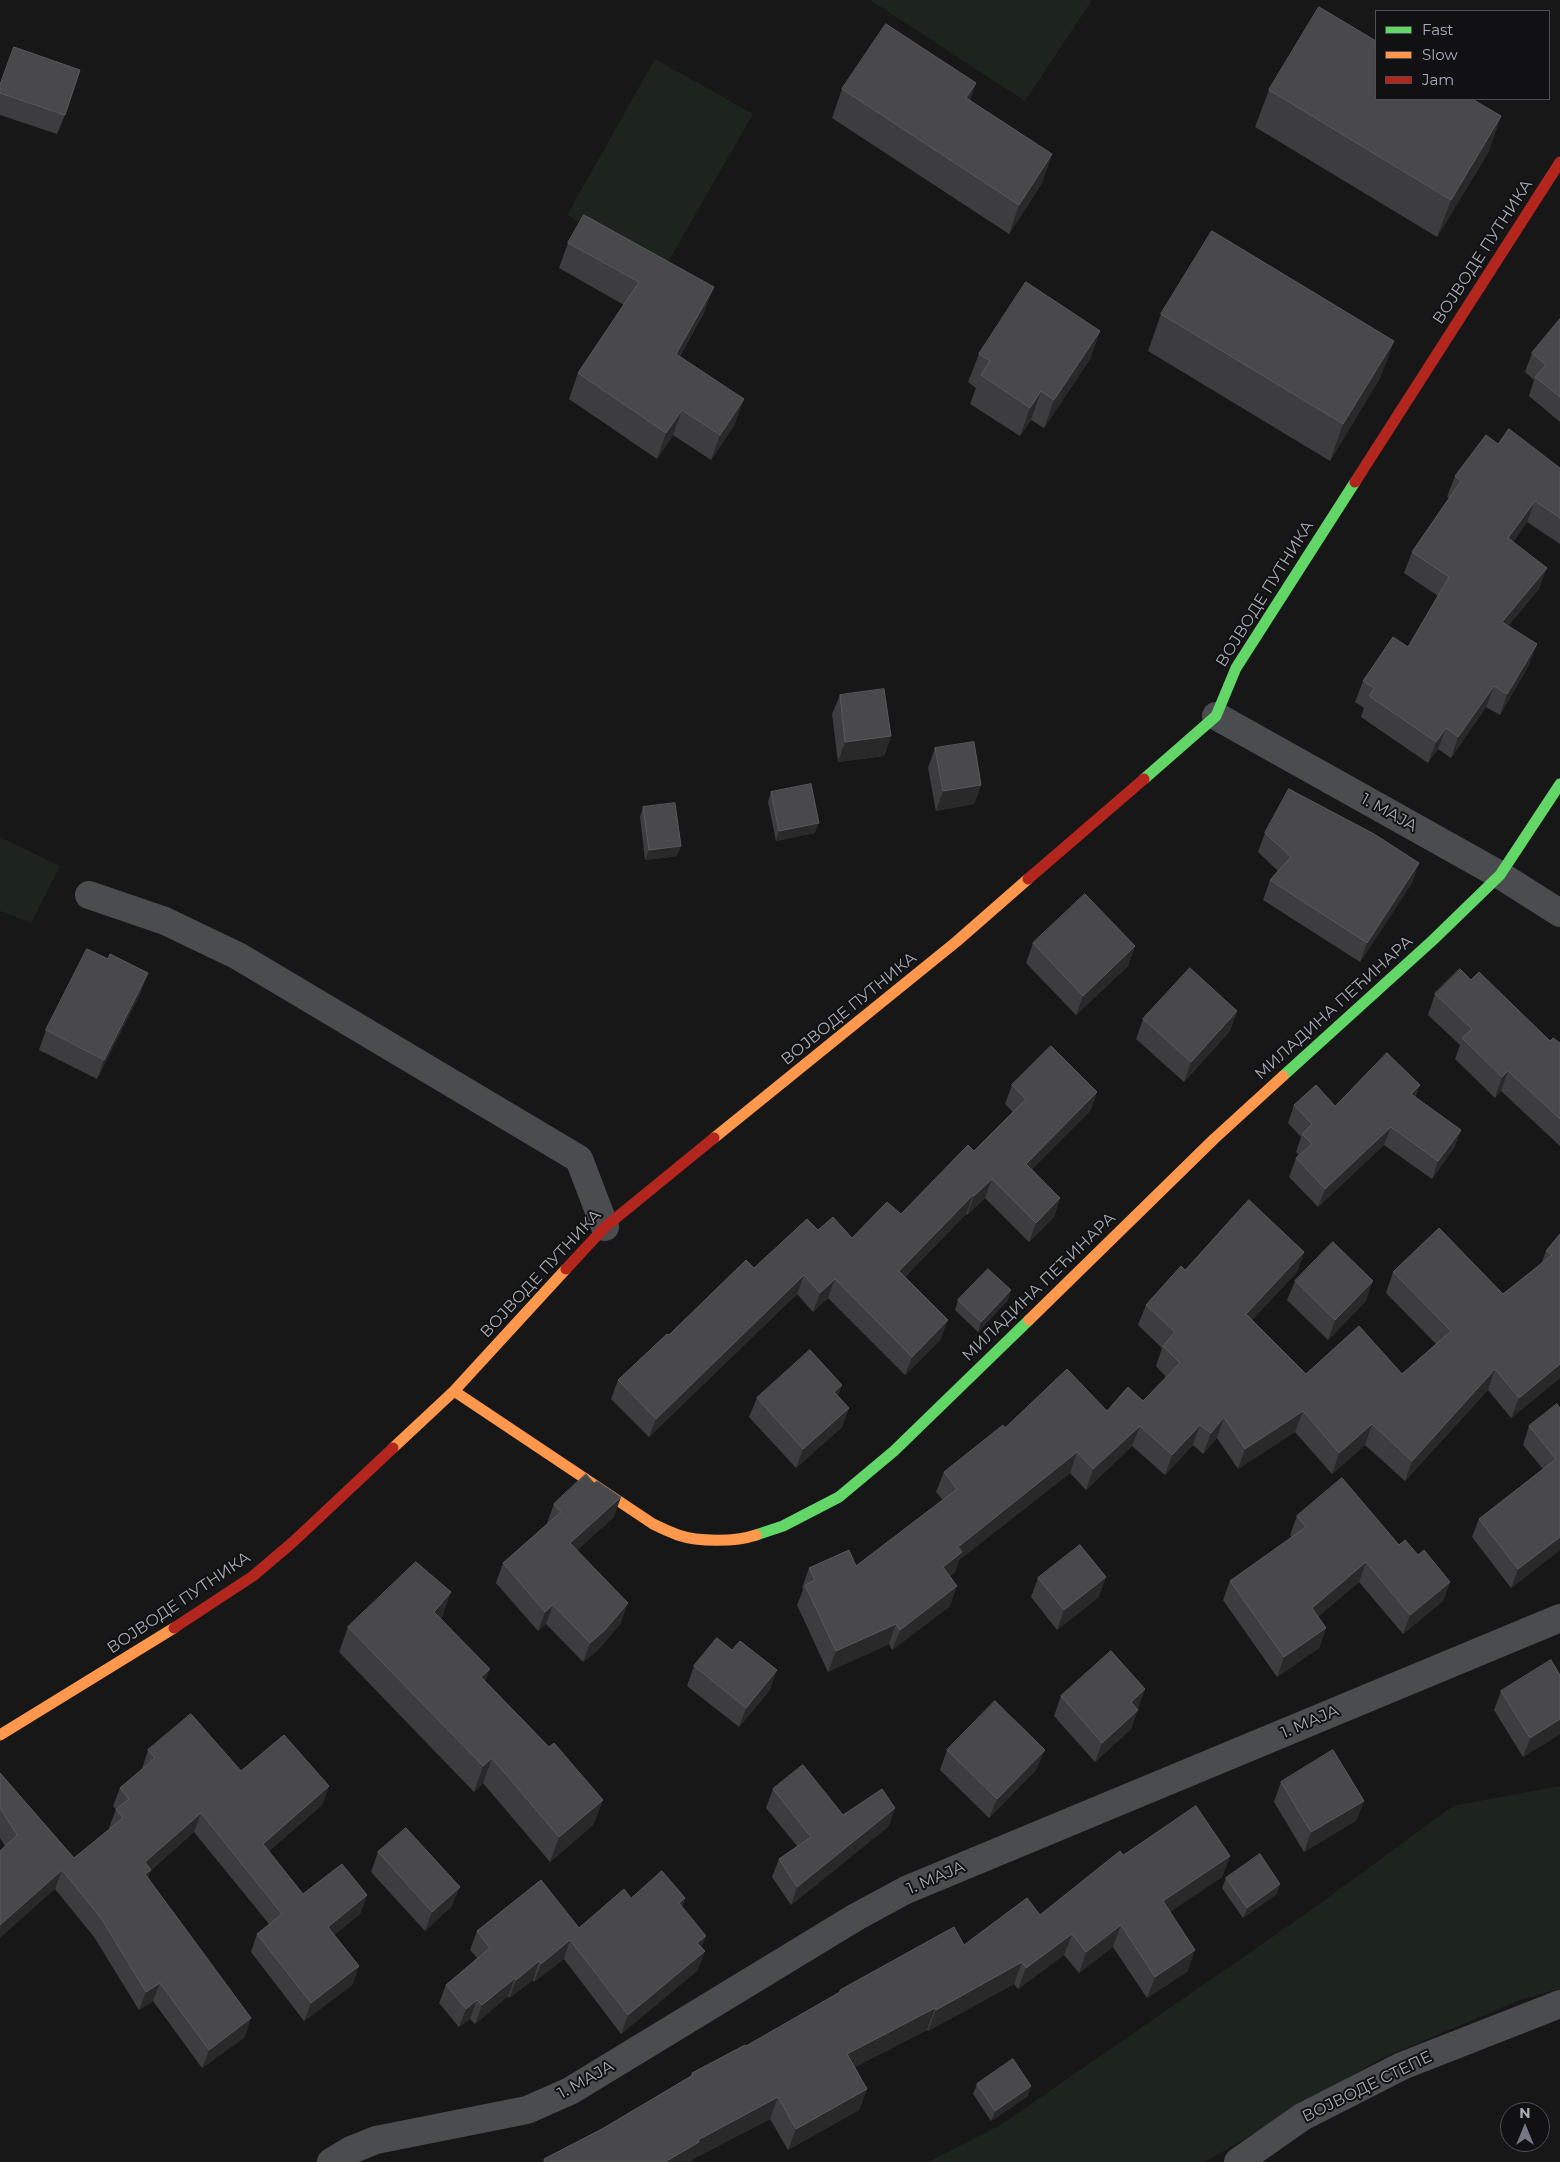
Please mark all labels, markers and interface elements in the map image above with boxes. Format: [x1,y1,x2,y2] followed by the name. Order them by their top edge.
[1375,10,1550,100] legend
[1422,20,1453,39] text: Fast
[1422,45,1458,64] text: Slow
[1422,70,1454,89] text: Jam
[1429,176,1537,328] street label: ВОЈВОДЕ ПУТНИКА
[1212,517,1318,671] street label: ВОЈВОДЕ ПУТНИКА
[1358,790,1420,836] street label: 1. МАЈА
[1251,932,1417,1084] street label: МИЛАДИНА ПЕЋИНАРА
[777,949,921,1069] street label: ВОЈВОДЕ ПУТНИКА
[477,1206,605,1342] street label: ВОЈВОДЕ ПУТНИКА
[958,1209,1120,1365] street label: МИЛАДИНА ПЕЋИНАРА
[104,1548,254,1658] street label: ВОЈВОДЕ ПУТНИКА
[1278,1701,1342,1743] street label: 1. МАЈА
[904,1857,968,1899] street label: 1. МАЈА
[1299,2047,1435,2127] street label: ВОЈВОДЕ СТЕПЕ
[555,2057,617,2103] street label: 1. МАЈА
[1500,2102,1550,2152] north arrow
[1519,2104,1531,2122] text: N

